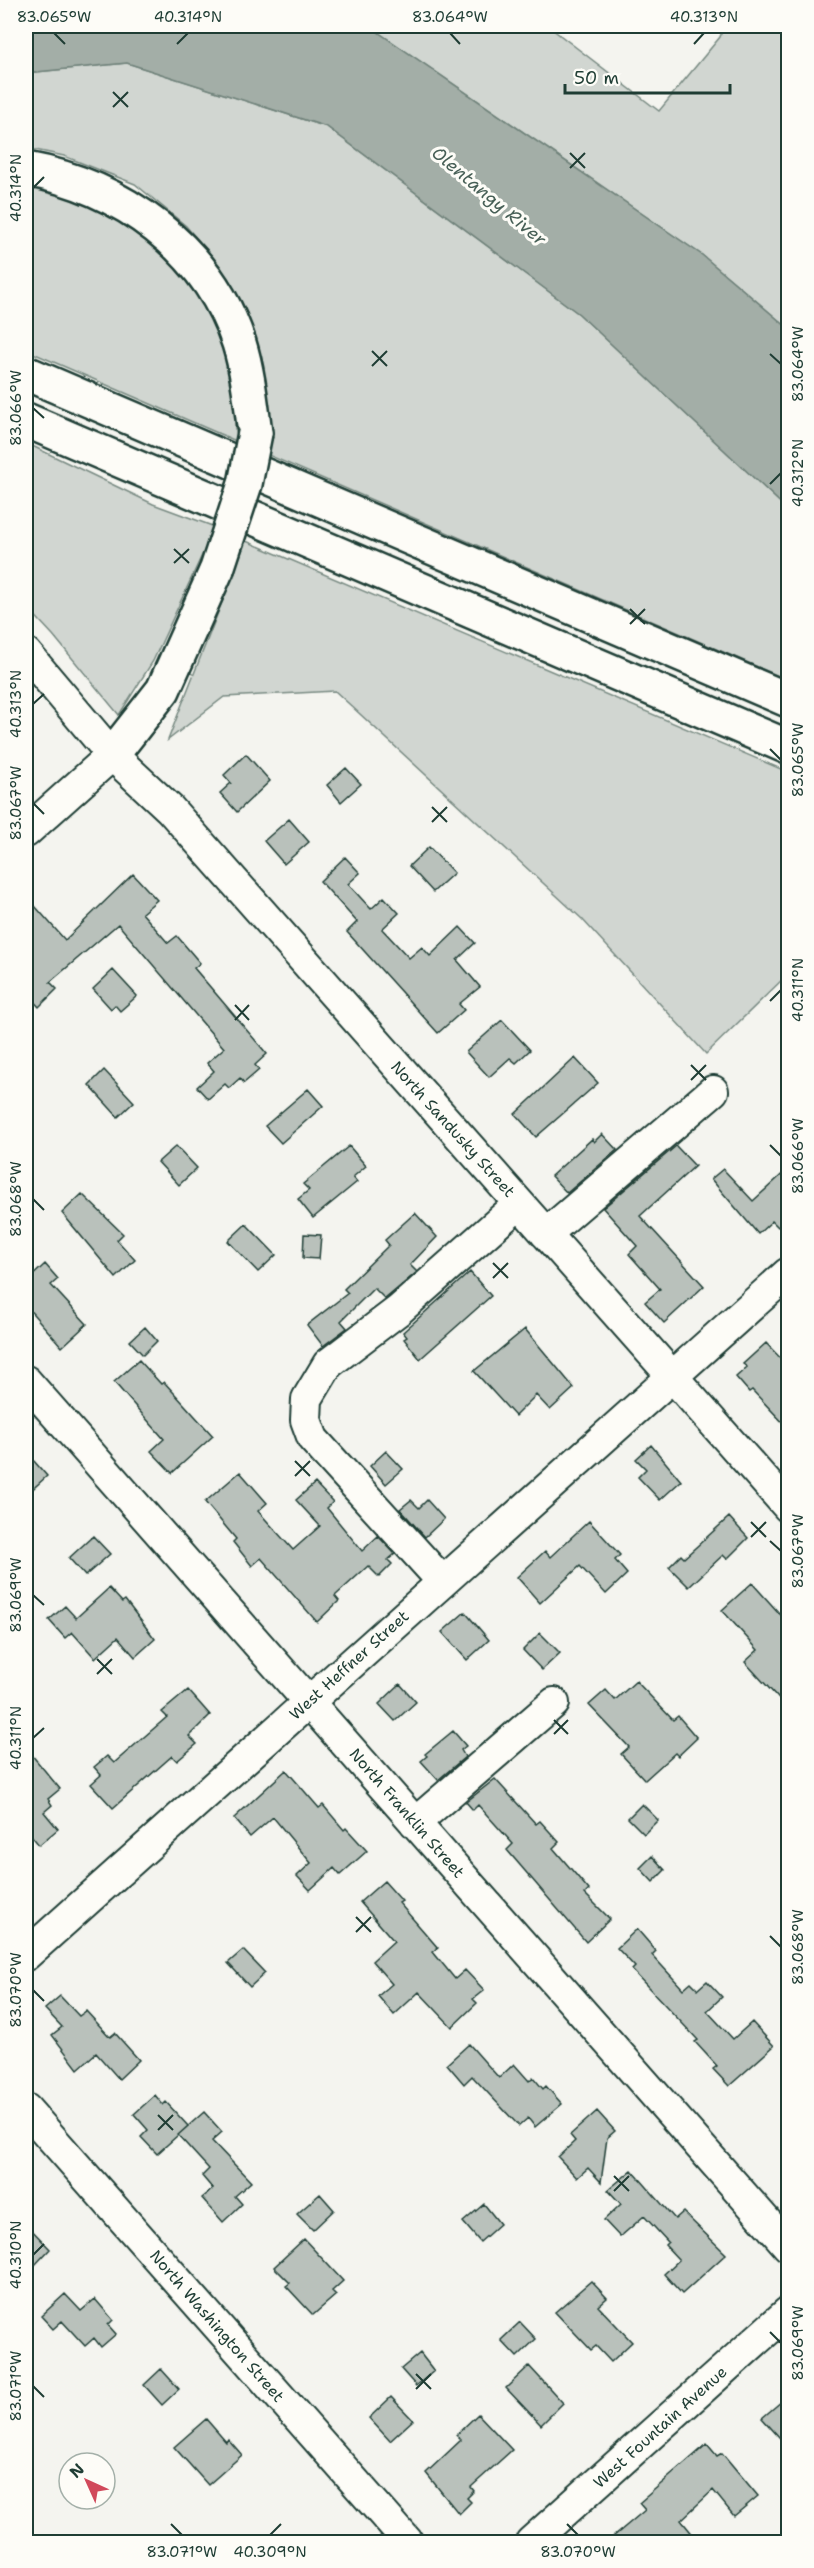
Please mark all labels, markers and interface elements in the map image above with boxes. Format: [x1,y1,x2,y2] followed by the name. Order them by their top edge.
[17,7,91,27] text: 83.065°W
[154,7,222,27] text: 40.314°N
[412,7,488,27] text: 83.064°W
[670,7,738,27] text: 40.313°N
[565,57,730,95] scale bar
[574,66,619,90] text: 50 m
[427,141,552,251] water label: Olentangy River
[6,154,26,222] text: 40.314°N
[788,326,808,402] text: 83.064°W
[6,370,26,446] text: 83.066°W
[788,439,808,507] text: 40.312°N
[6,670,26,738] text: 40.313°N
[788,723,808,797] text: 83.065°W
[6,766,26,840] text: 83.067°W
[788,958,808,1022] text: 40.311°N
[386,1056,520,1202] street label: North Sandusky Street
[788,1118,808,1194] text: 83.066°W
[6,1161,26,1237] text: 83.068°W
[788,1514,808,1588] text: 83.067°W
[6,1557,26,1633] text: 83.069°W
[285,1606,413,1724] street label: West Heffner Street
[6,1706,26,1770] text: 40.311°N
[345,1744,469,1882] street label: North Franklin Street
[788,1909,808,1985] text: 83.068°W
[6,1952,26,2028] text: 83.070°W
[6,2221,26,2289] text: 40.310°N
[145,2246,289,2406] street label: North Washington Street
[788,2305,808,2381] text: 83.069°W
[6,2351,26,2422] text: 83.071°W
[589,2361,731,2493] street label: West Fountain Avenue
[57,2451,117,2511] north arrow
[65,2459,89,2483] text: N
[147,2542,218,2562] text: 83.071°W
[233,2542,307,2562] text: 40.309°N
[540,2542,616,2562] text: 83.070°W

